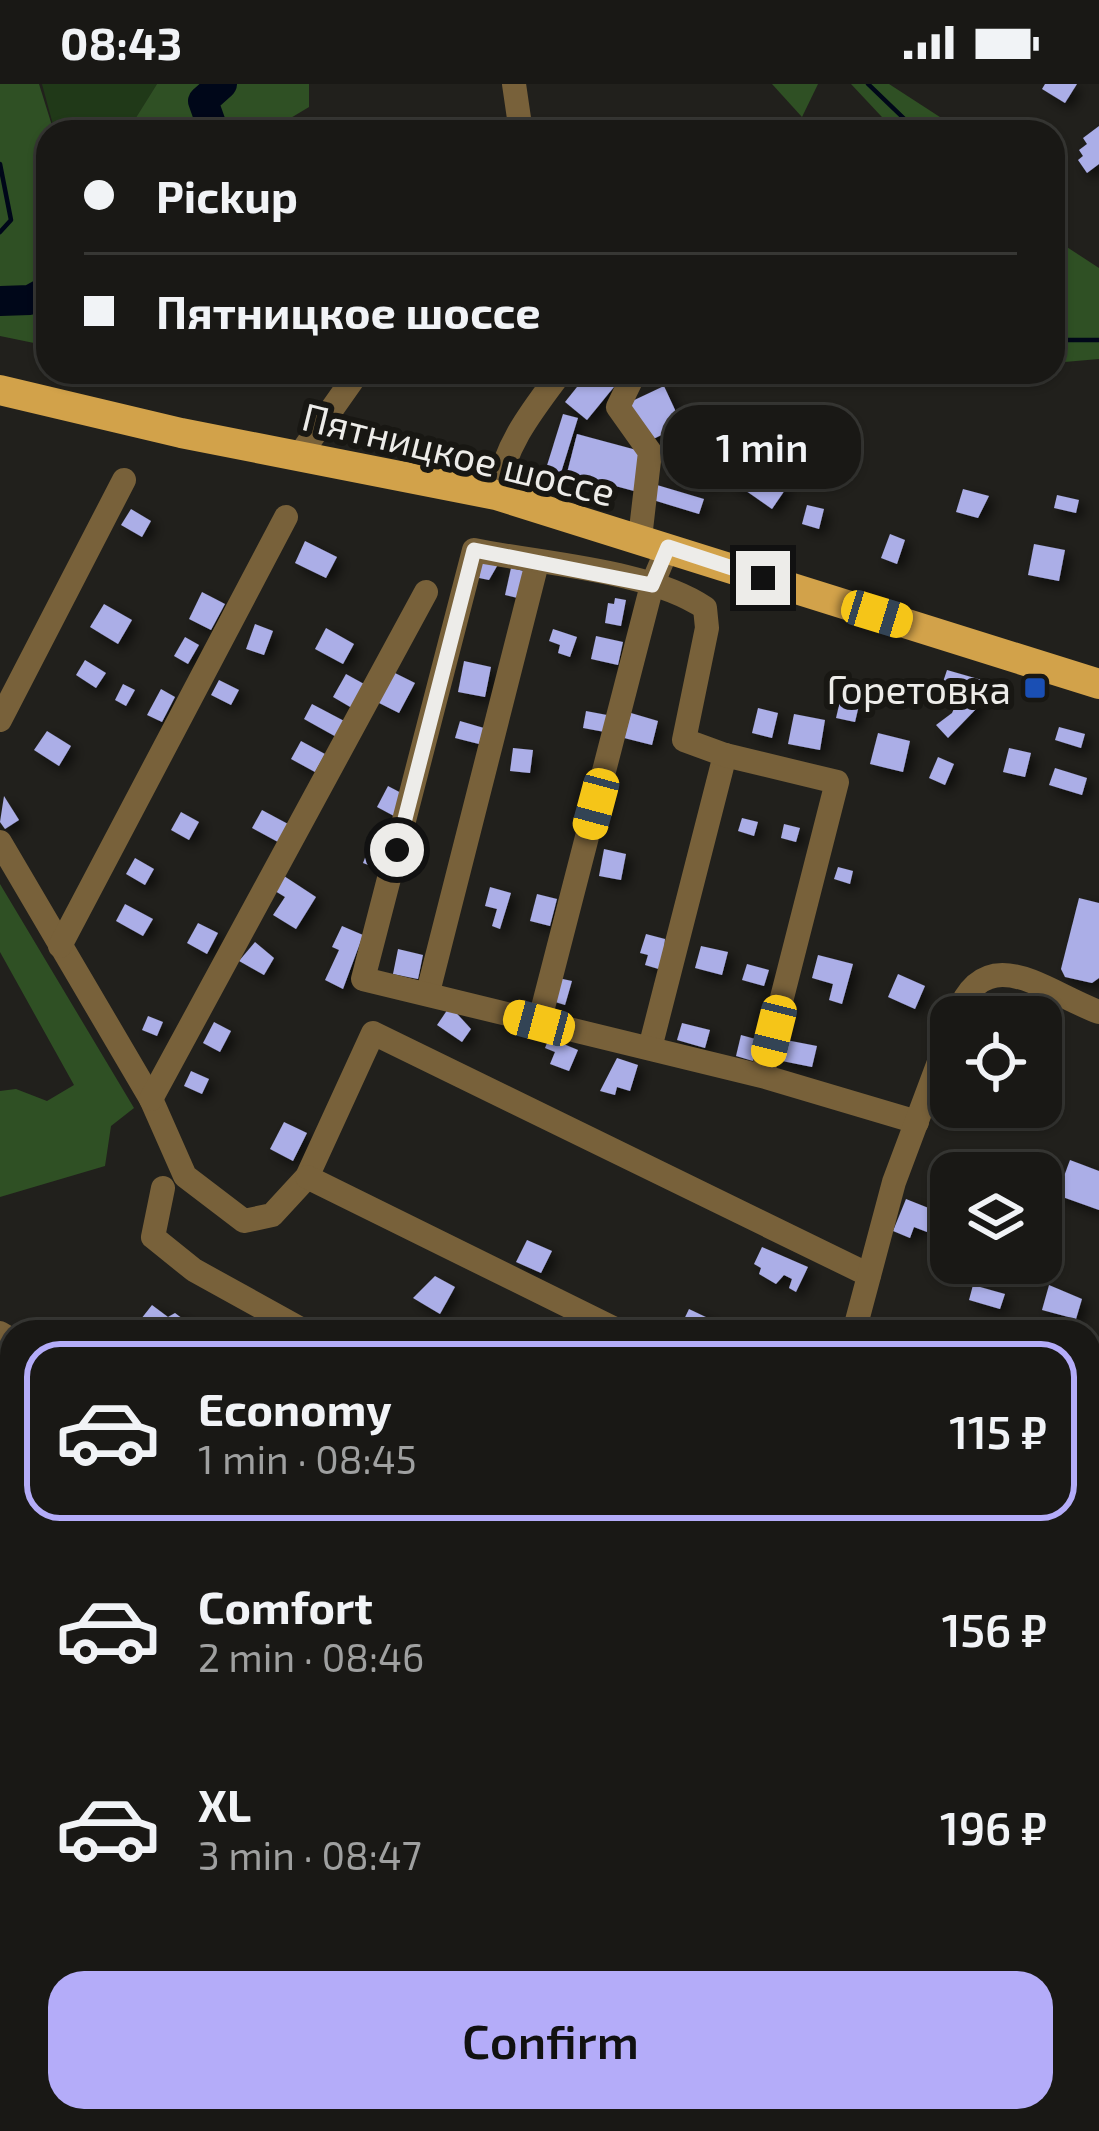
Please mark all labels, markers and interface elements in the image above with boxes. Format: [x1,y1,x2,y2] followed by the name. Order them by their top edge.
[60,15,182,69] text: 08:43
[156,168,298,222] text: Pickup
[156,284,541,338] text: Пятницкое шоссе
[298,391,620,515] street label: Пятницкое шоссе
[664,404,862,488] callout: 1 min
[716,423,808,470] text: 1 min
[736,551,790,605] route end
[837,586,917,642] car
[827,665,1011,712] place label: Горетовка
[1022,675,1048,701] marker: Горетовка
[569,765,623,843] car
[370,823,424,877] route start
[748,992,800,1070] car
[500,996,578,1050] car
[930,996,1062,1284] map controls
[930,996,1062,1128] button: locate
[930,1152,1062,1284] button: layers
[54,1377,162,1485] icon: car
[198,1381,392,1435] text: Economy
[949,1404,1047,1458] text: 115 ₽
[198,1435,417,1482] text: 1 min · 08:45
[54,1575,162,1683] icon: car
[198,1579,373,1633] text: Comfort
[942,1602,1047,1656] text: 156 ₽
[198,1633,424,1680] text: 2 min · 08:46
[54,1773,162,1881] icon: car
[198,1777,251,1831] text: XL
[940,1800,1047,1854] text: 196 ₽
[198,1831,422,1878] text: 3 min · 08:47
[48,1971,1053,2109] button: Confirm

